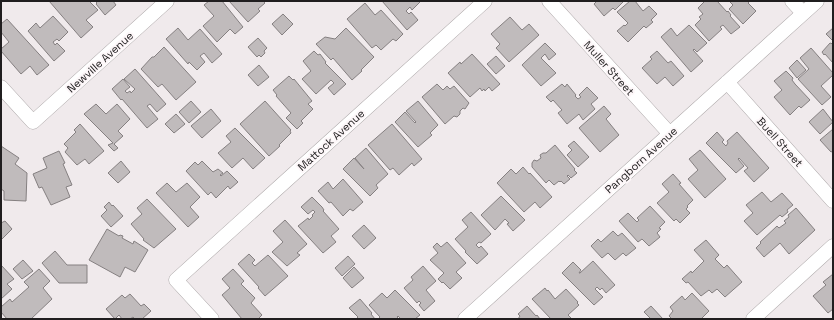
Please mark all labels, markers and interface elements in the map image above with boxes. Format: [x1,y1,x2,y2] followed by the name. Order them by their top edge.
[64,29,136,95] street label: Newville Avenue
[581,38,637,98] street label: Muller Street
[295,106,367,174] street label: Mattock Avenue
[754,114,806,170] street label: Buell Street
[602,124,680,196] street label: Pangborn Avenue

